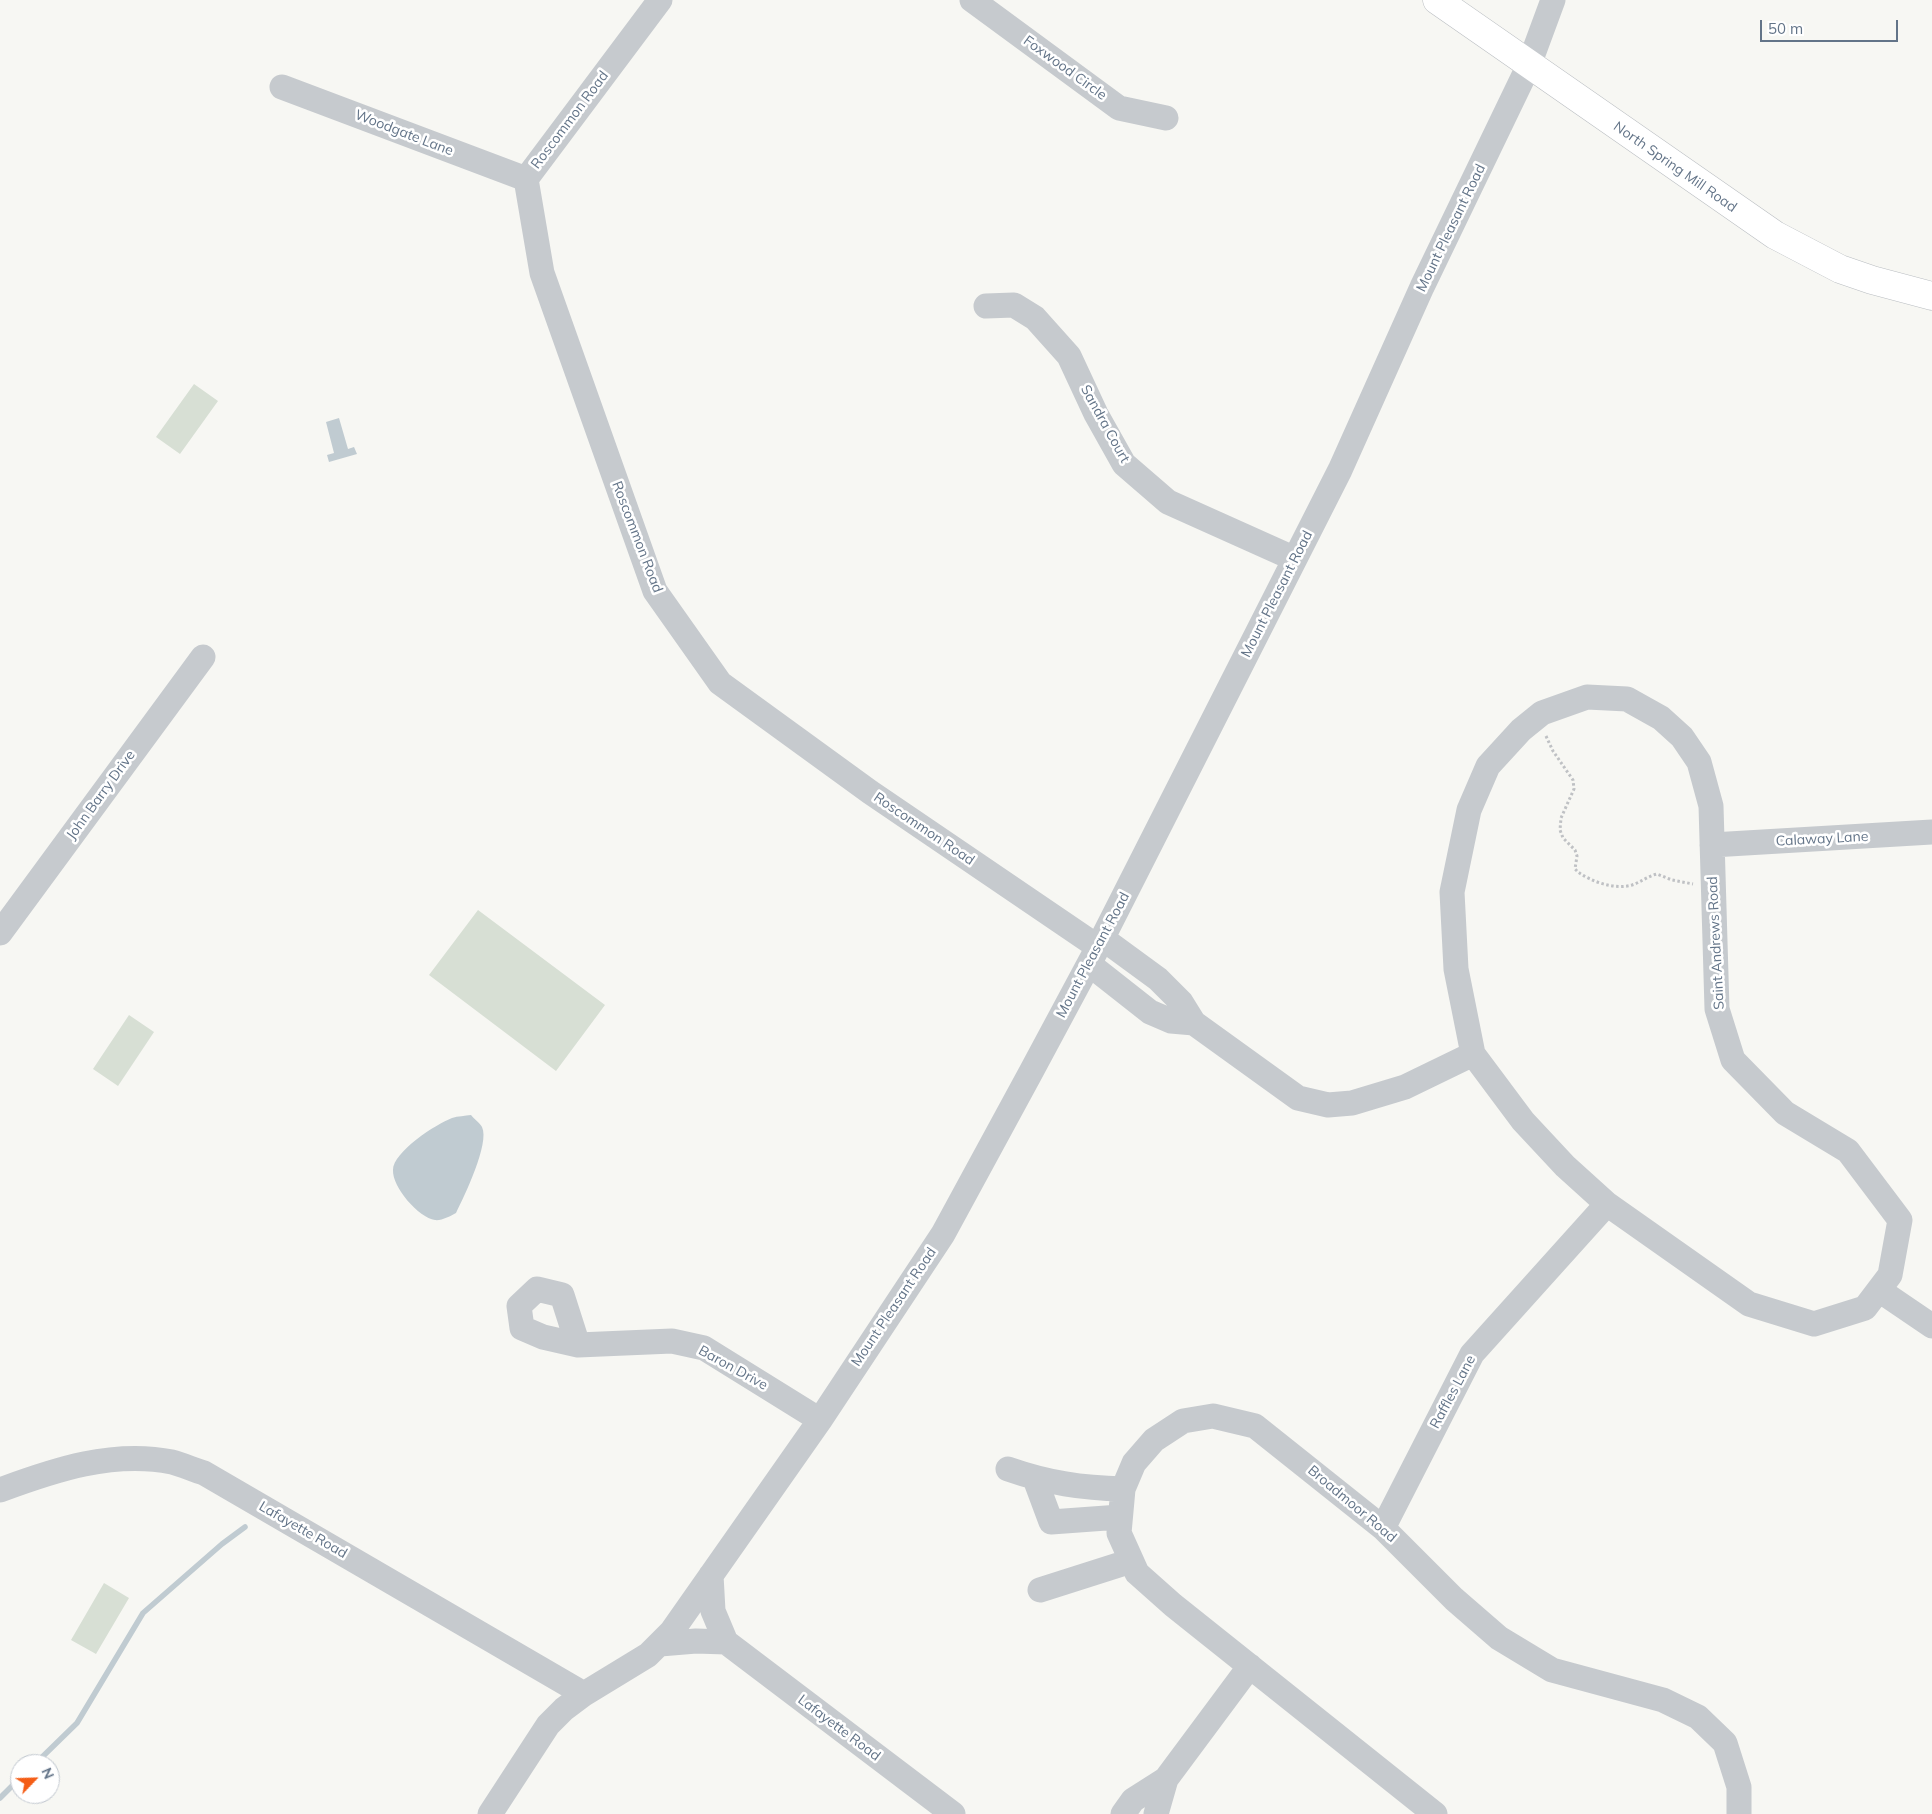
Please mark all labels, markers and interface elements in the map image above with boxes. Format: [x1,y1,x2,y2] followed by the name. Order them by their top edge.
[1762,10,1900,42] scale bar
[1768,19,1803,38] text: 50 m
[1020,32,1110,104] street label: Foxwood Circle
[528,68,612,172] street label: Roscommon Road
[352,107,456,159] street label: Woodgate Lane
[1610,118,1740,216] street label: North Spring Mill Road
[1413,162,1489,294] street label: Mount Pleasant Road
[1077,382,1133,466] street label: Sandra Court
[608,479,666,595] street label: Roscommon Road
[1238,528,1316,660] street label: Mount Pleasant Road
[63,747,139,843] street label: John Barry Drive
[870,789,978,869] street label: Roscommon Road
[1775,828,1869,850] street label: Calaway Lane
[1704,876,1728,1010] street label: Saint Andrews Road
[1053,889,1133,1021] street label: Mount Pleasant Road
[848,1244,940,1370] street label: Mount Pleasant Road
[695,1342,771,1394] street label: Baron Drive
[1427,1352,1479,1432] street label: Raffles Lane
[1304,1462,1400,1546] street label: Broadmoor Road
[256,1498,350,1562] street label: Lafayette Road
[794,1691,884,1765] street label: Lafayette Road
[10,1754,60,1804] north arrow
[37,1765,58,1782] text: N

